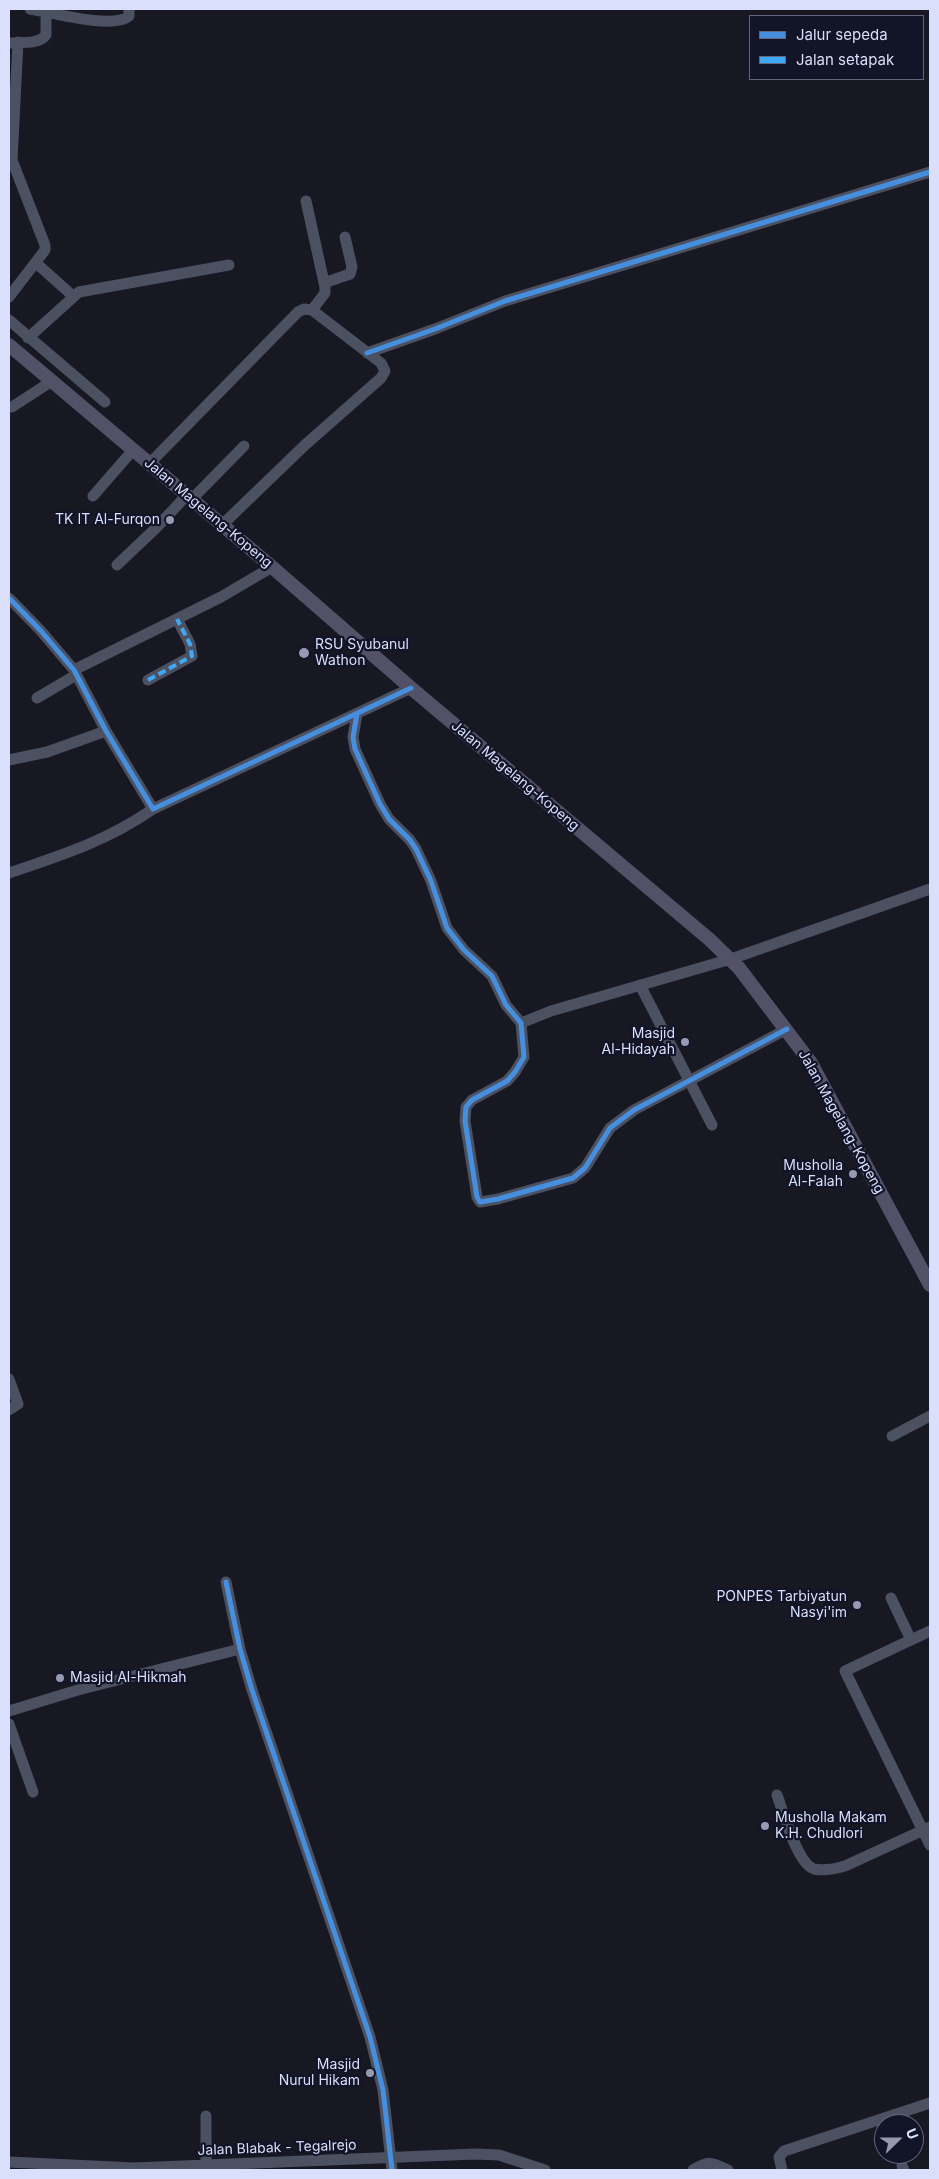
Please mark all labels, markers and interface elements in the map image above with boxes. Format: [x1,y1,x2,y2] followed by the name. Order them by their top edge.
[749,15,924,80] legend
[796,25,888,44] text: Jalur sepeda
[796,50,894,69] text: Jalan setapak
[141,455,275,571] street label: Jalan Magelang-Kopeng
[55,512,160,528] place label: TK IT Al-Furqon
[164,514,176,526] marker: TK IT Al-Furqon
[315,637,409,670] place label: RSU Syubanul Wathon
[297,646,311,660] marker: RSU Syubanul Wathon
[448,718,582,834] street label: Jalan Magelang-Kopeng
[602,1026,675,1058] place label: Masjid Al-Hidayah
[679,1036,691,1048] marker: Masjid Al-Hidayah
[794,1047,888,1197] street label: Jalan Magelang-Kopeng
[783,1158,843,1190] place label: Musholla Al-Falah
[847,1168,859,1180] marker: Musholla Al-Falah
[716,1589,847,1621] place label: PONPES Tarbiyatun Nasyi'im
[851,1599,863,1611] marker: PONPES Tarbiyatun Nasyi'im
[70,1670,187,1686] place label: Masjid Al-Hikmah
[54,1672,66,1684] marker: Masjid Al-Hikmah
[775,1810,887,1842] place label: Musholla Makam K.H. Chudlori
[759,1820,771,1832] marker: Musholla Makam K.H. Chudlori
[279,2057,360,2090] place label: Masjid Nurul Hikam
[364,2067,376,2079] marker: Masjid Nurul Hikam
[874,2114,924,2164] north arrow
[903,2126,922,2142] text: U
[197,2137,357,2159] street label: Jalan Blabak - Tegalrejo

